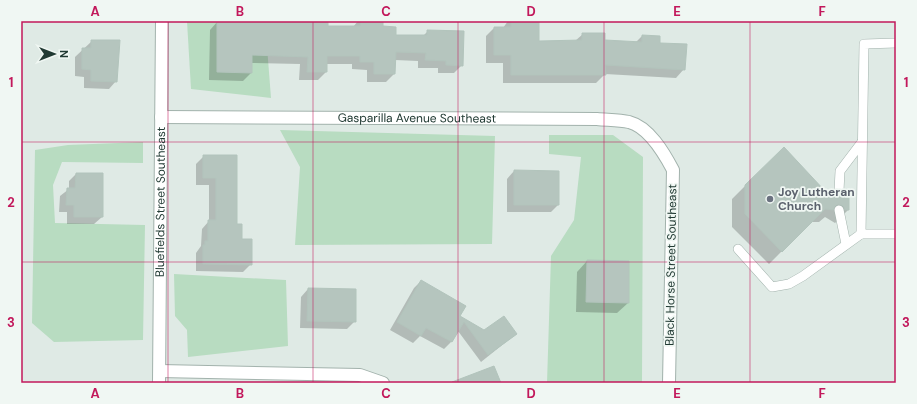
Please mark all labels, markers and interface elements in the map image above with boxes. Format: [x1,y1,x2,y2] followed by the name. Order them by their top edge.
[90,3,100,20] text: A
[236,3,244,20] text: B
[381,3,391,20] text: C
[526,3,536,20] text: D
[673,3,681,20] text: E
[818,3,826,20] text: F
[34,34,74,74] north arrow
[57,50,71,58] text: N
[9,74,13,91] text: 1
[904,74,908,91] text: 1
[338,110,497,127] street label: Gasparilla Avenue Southeast
[152,126,169,277] street label: Bluefields Street Southeast
[662,184,680,346] street label: Black Horse Street Southeast
[778,184,855,214] place label: Joy Lutheran Church
[7,194,15,211] text: 2
[765,194,775,204] marker: Joy Lutheran Church
[902,194,910,211] text: 2
[7,314,15,331] text: 3
[902,314,910,331] text: 3
[90,385,100,402] text: A
[236,385,244,402] text: B
[381,385,391,402] text: C
[526,385,536,402] text: D
[673,385,681,402] text: E
[818,385,826,402] text: F

